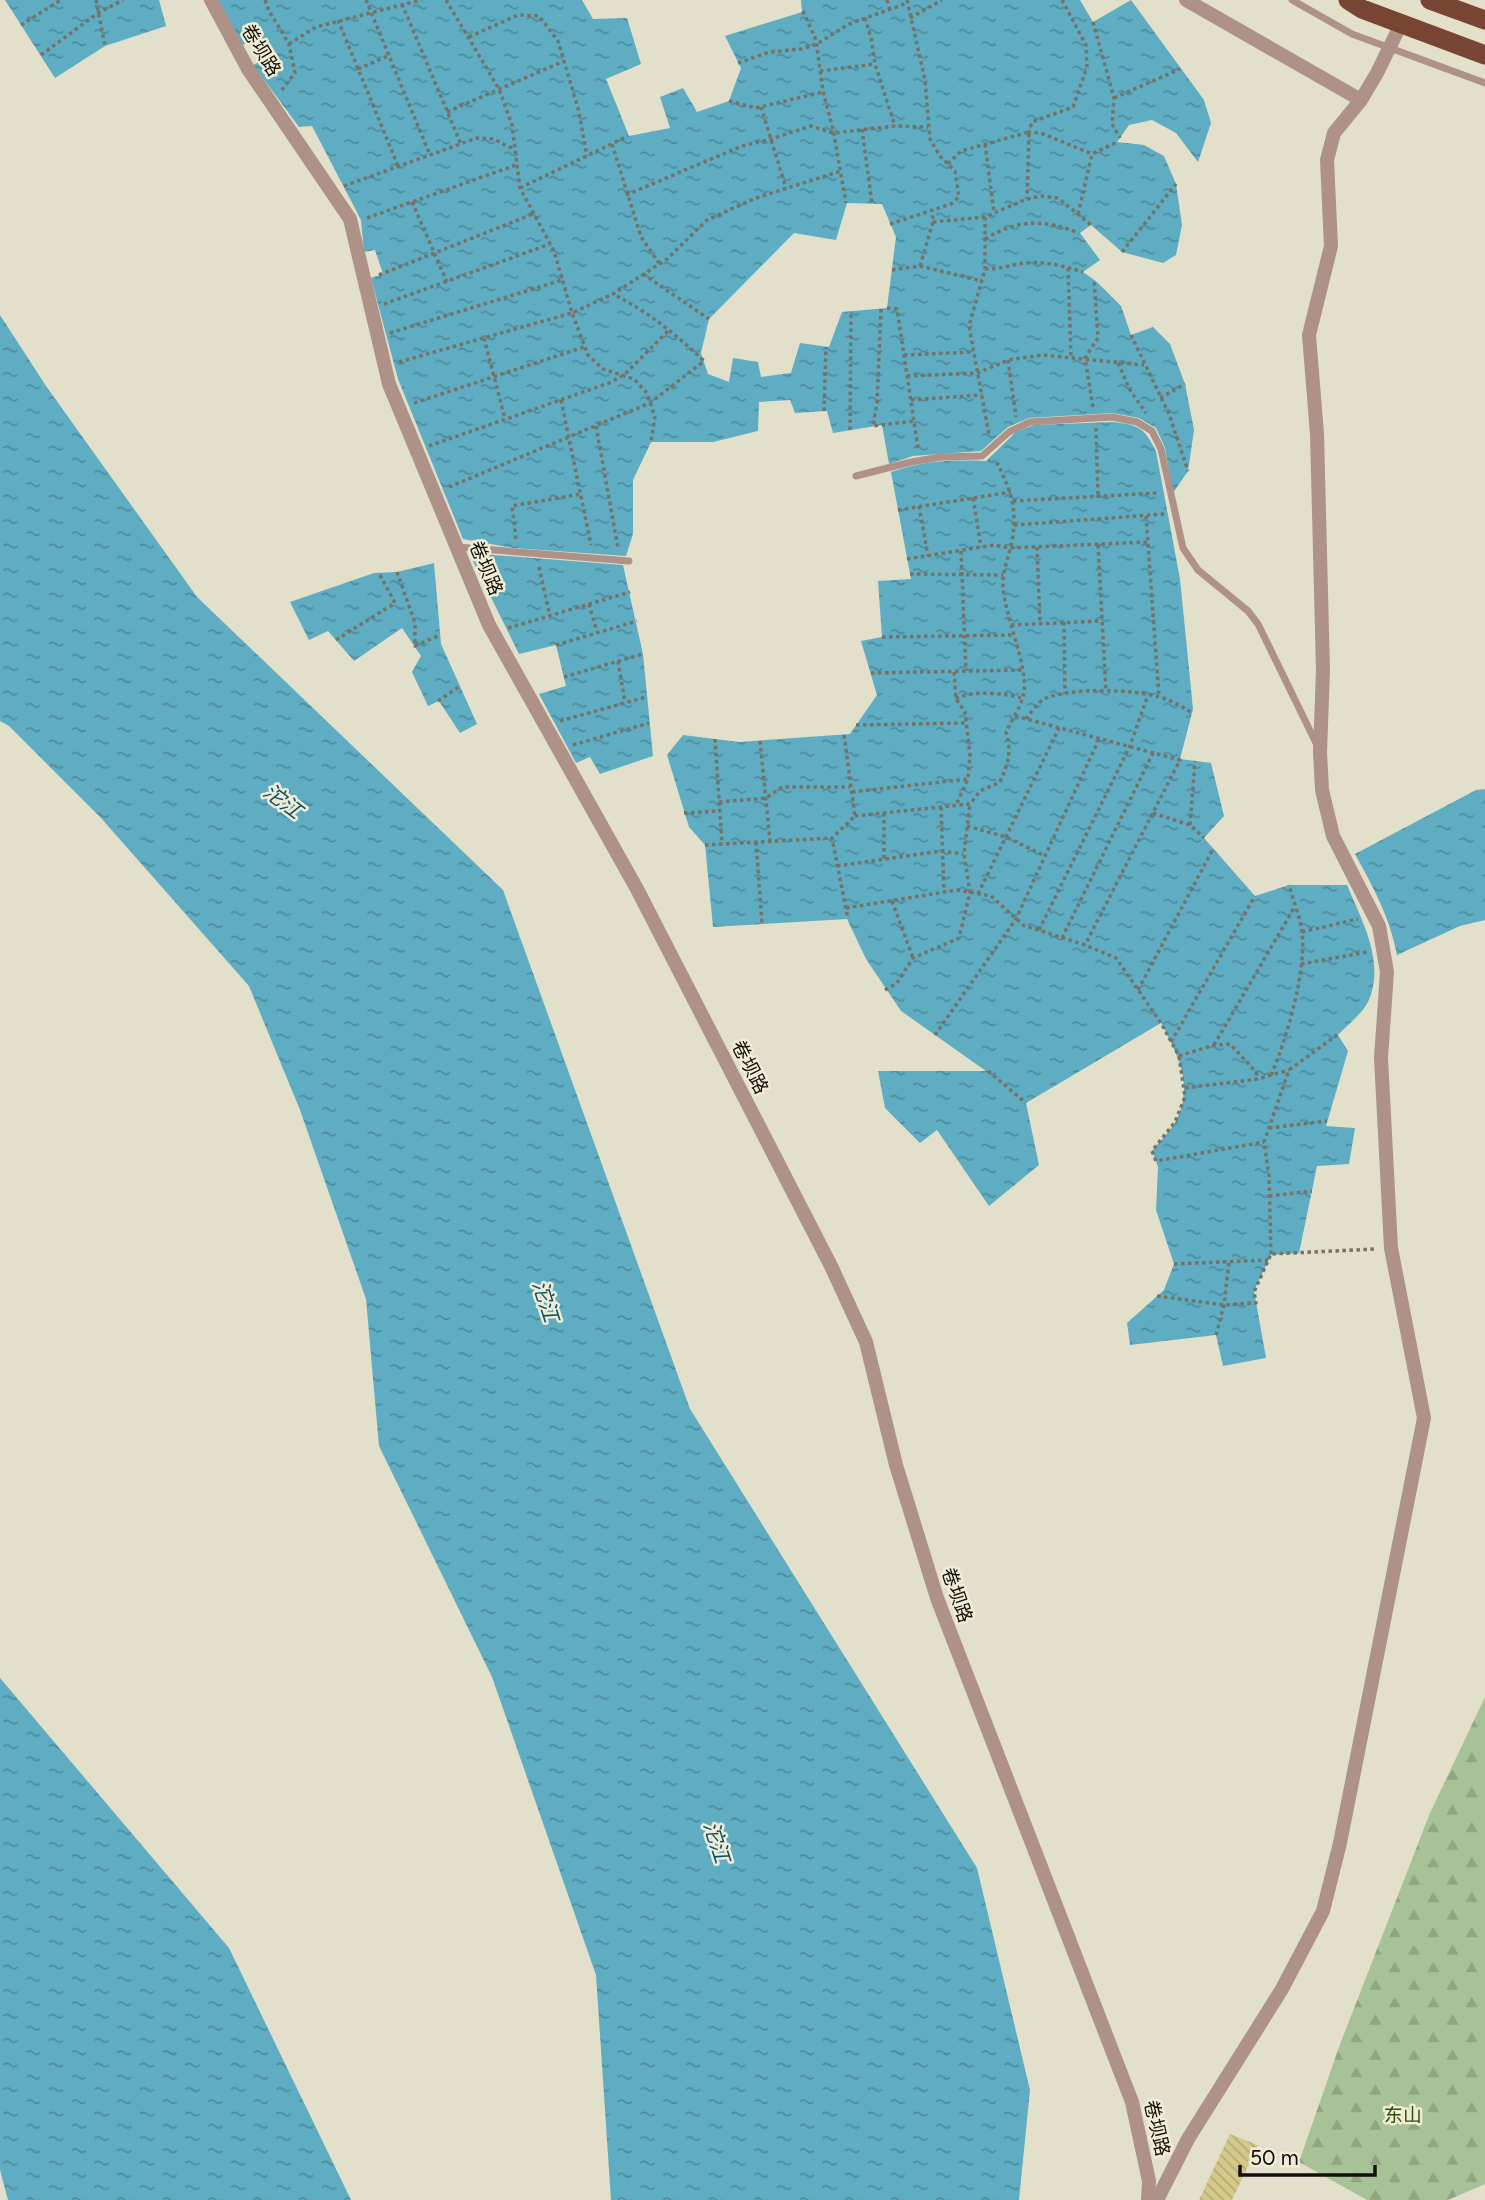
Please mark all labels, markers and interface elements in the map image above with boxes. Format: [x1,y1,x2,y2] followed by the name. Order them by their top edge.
[236,20,286,80] street label: 卷坝路
[464,537,508,599] street label: 卷坝路
[259,778,309,825] water label: 沱江
[727,1036,773,1098] street label: 卷坝路
[528,1277,565,1327] water label: 沱江
[937,1564,977,1626] street label: 卷坝路
[699,1818,736,1868] water label: 沱江
[1139,2098,1175,2158] street label: 卷坝路
[1384,2104,1422,2127] park label: 东山
[1240,2134,1375,2178] scale bar
[1250,2145,1299,2170] text: 50 m

